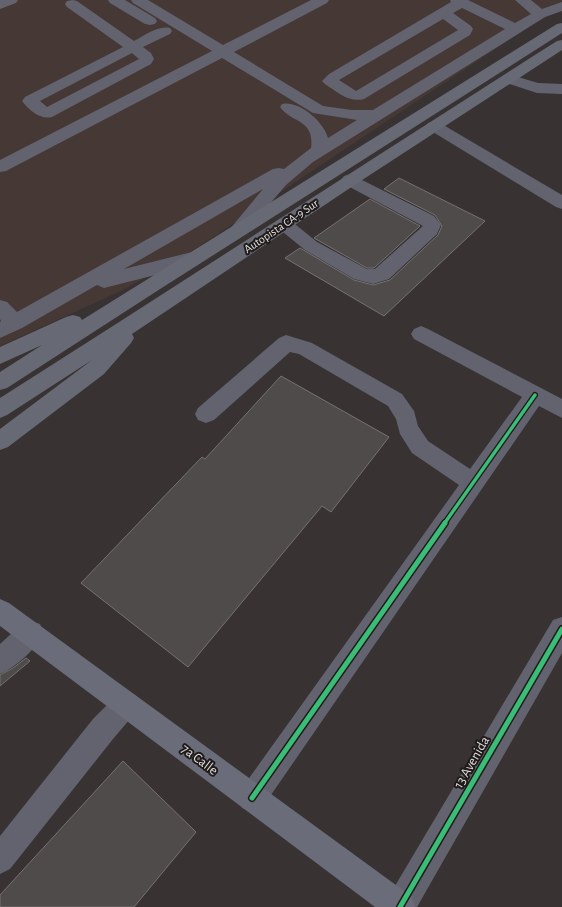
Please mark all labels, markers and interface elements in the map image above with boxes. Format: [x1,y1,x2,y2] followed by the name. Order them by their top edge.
[242,197,320,255] street label: Autopista CA-9 Sur
[451,734,493,791] street label: 13 Avenida
[179,742,220,778] street label: 7a Calle

